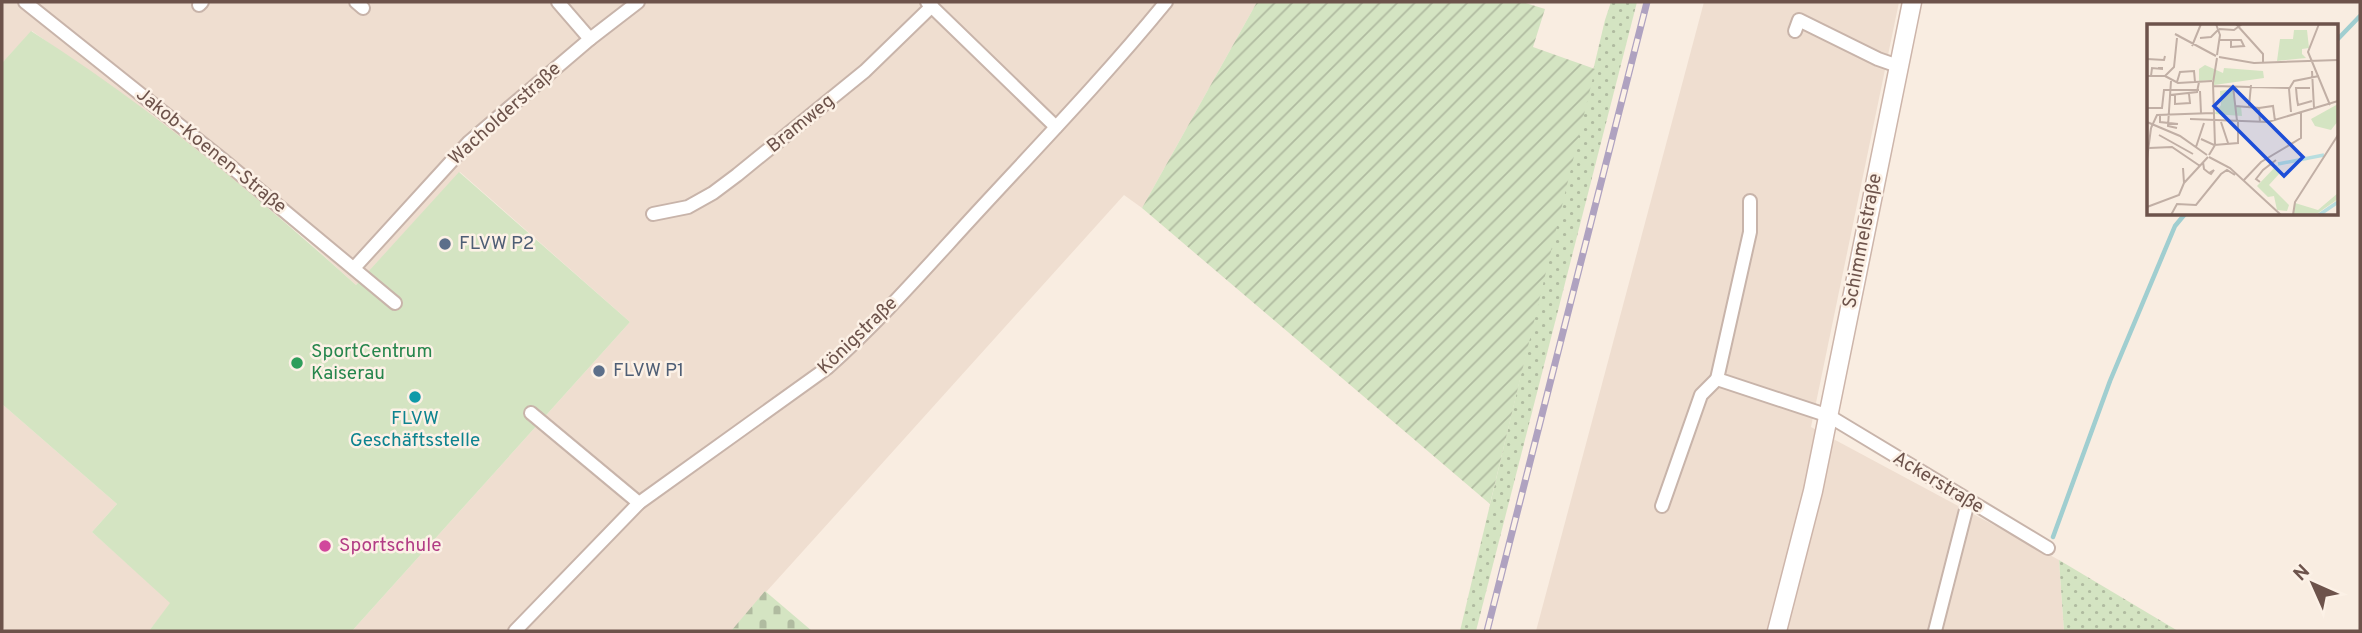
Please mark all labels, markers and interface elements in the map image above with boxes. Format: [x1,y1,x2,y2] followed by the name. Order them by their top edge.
[2147,24,2338,215] inset map
[444,57,566,171] street label: Wacholderstraße
[131,83,291,219] street label: Jakob-Koenen-Straße
[762,89,840,159] street label: Bramweg
[1838,172,1888,310] street label: Schimmelstraße
[459,232,534,256] place label: FLVW P2
[437,236,453,252] marker: FLVW P2
[813,292,903,380] street label: Königstraße
[311,340,433,386] place label: SportCentrum Kaiserau
[289,355,305,371] marker: SportCentrum Kaiserau
[613,359,684,383] place label: FLVW P1
[591,363,607,379] marker: FLVW P1
[407,389,423,405] marker: FLVW Geschäftsstelle
[350,407,480,453] place label: FLVW Geschäftsstelle
[1888,446,1988,520] street label: Ackerstraße
[339,534,441,558] place label: Sportschule
[317,538,333,554] marker: Sportschule
[2278,549,2348,619] north arrow
[2289,560,2316,587] text: N

